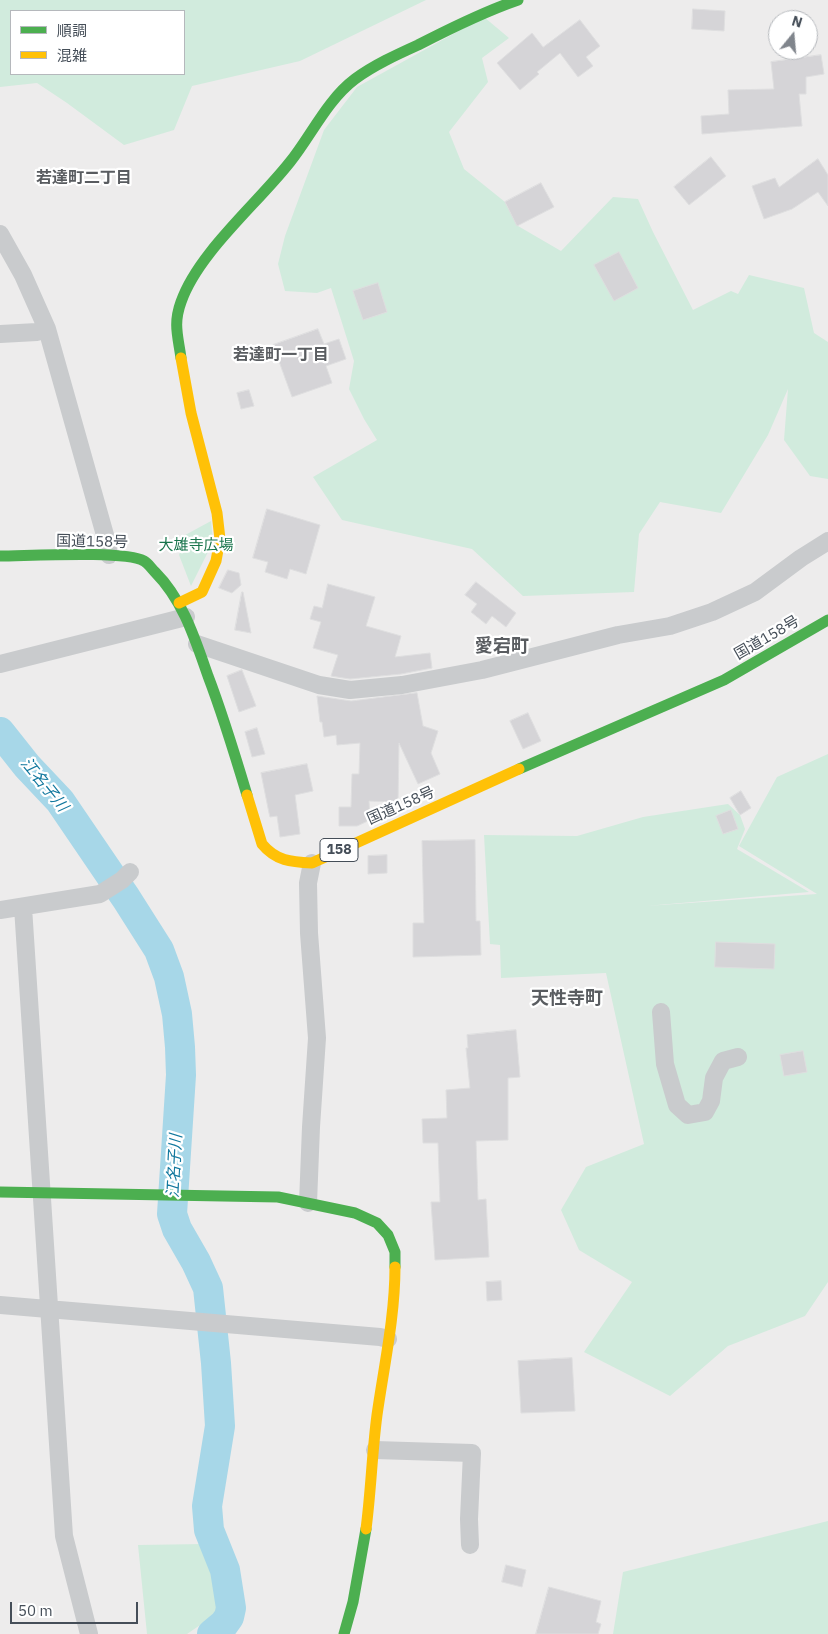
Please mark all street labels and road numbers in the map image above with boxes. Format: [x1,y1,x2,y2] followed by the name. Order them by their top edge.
[56,532,128,552] street label: 国道158号
[731,612,803,664] street label: 国道158号
[364,783,438,829] street label: 国道158号
[320,838,358,862] road number: 158

